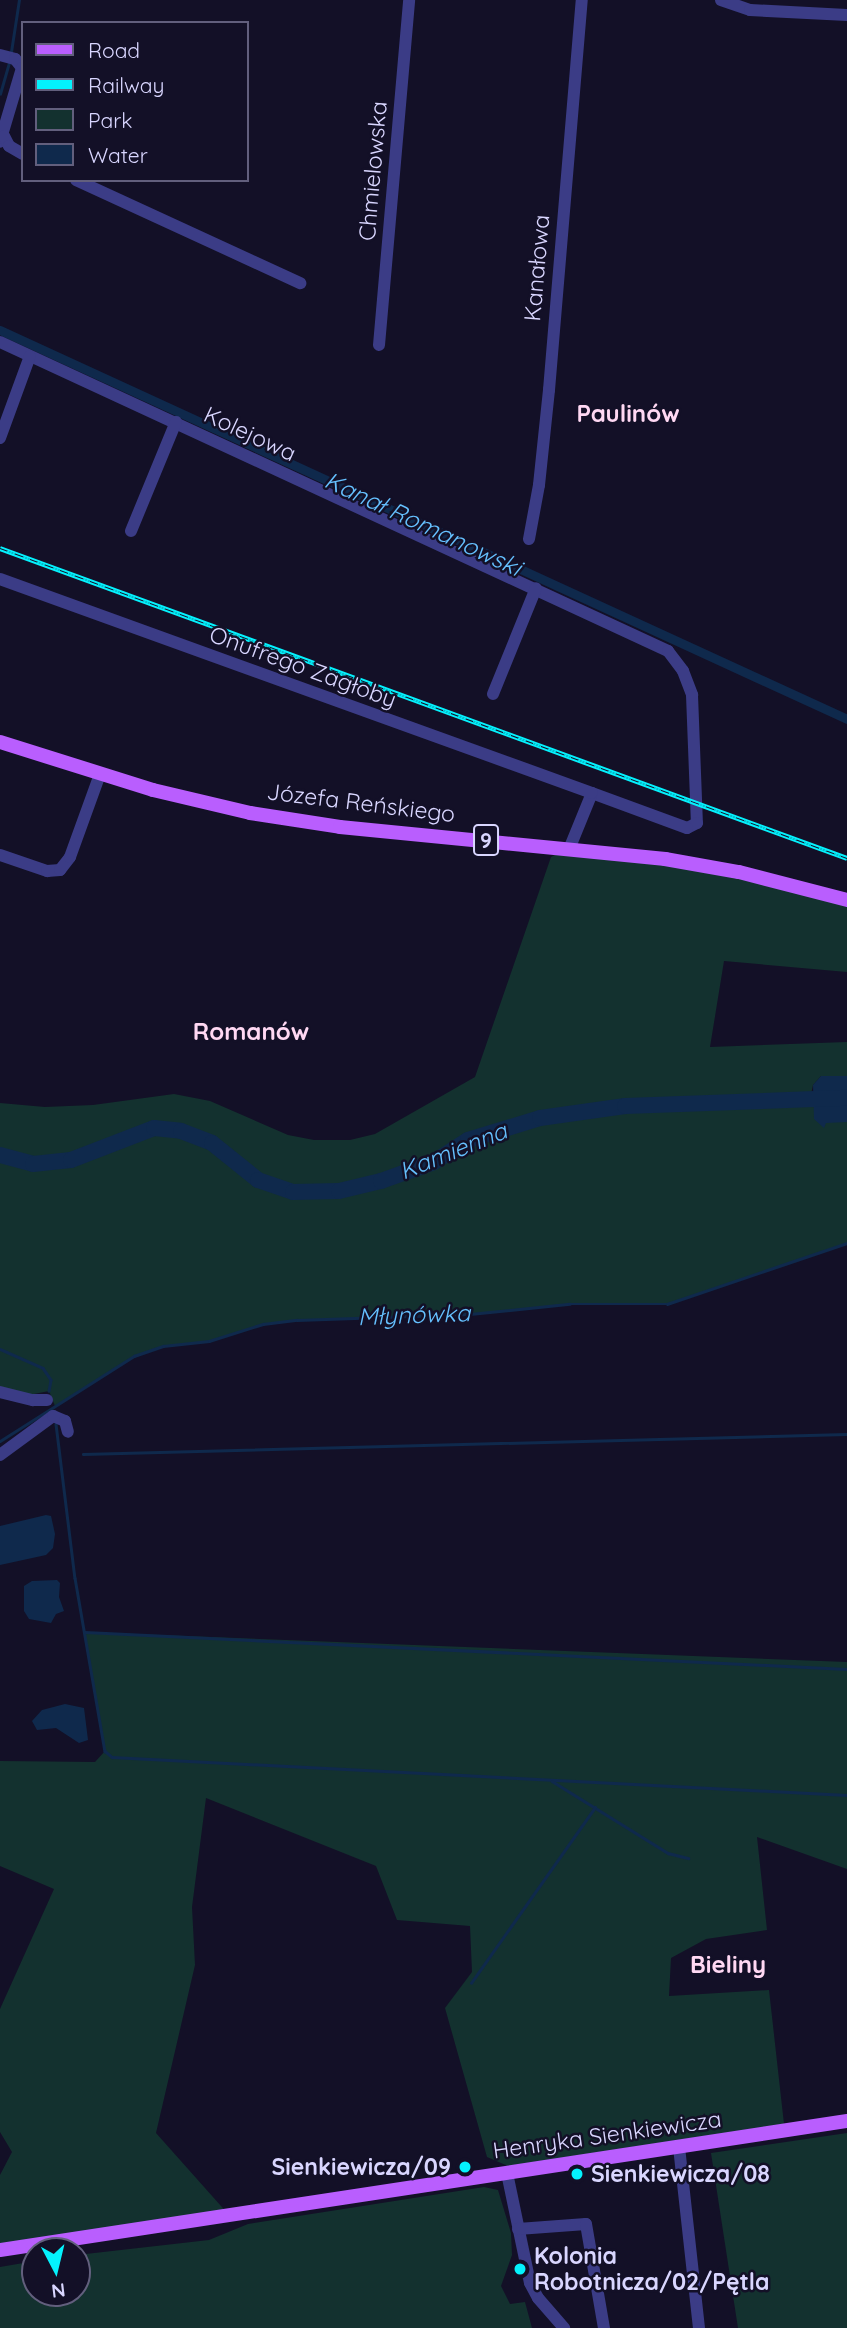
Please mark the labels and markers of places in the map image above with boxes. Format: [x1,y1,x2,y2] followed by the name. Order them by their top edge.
[272,2153,451,2181] place label: Sienkiewicza/09
[457,2159,473,2175] marker: Sienkiewicza/09
[591,2160,770,2188] place label: Sienkiewicza/08
[569,2166,585,2182] marker: Sienkiewicza/08
[534,2242,770,2296] place label: Kolonia Robotnicza/02/Pętla
[512,2261,528,2277] marker: Kolonia Robotnicza/02/Pętla

